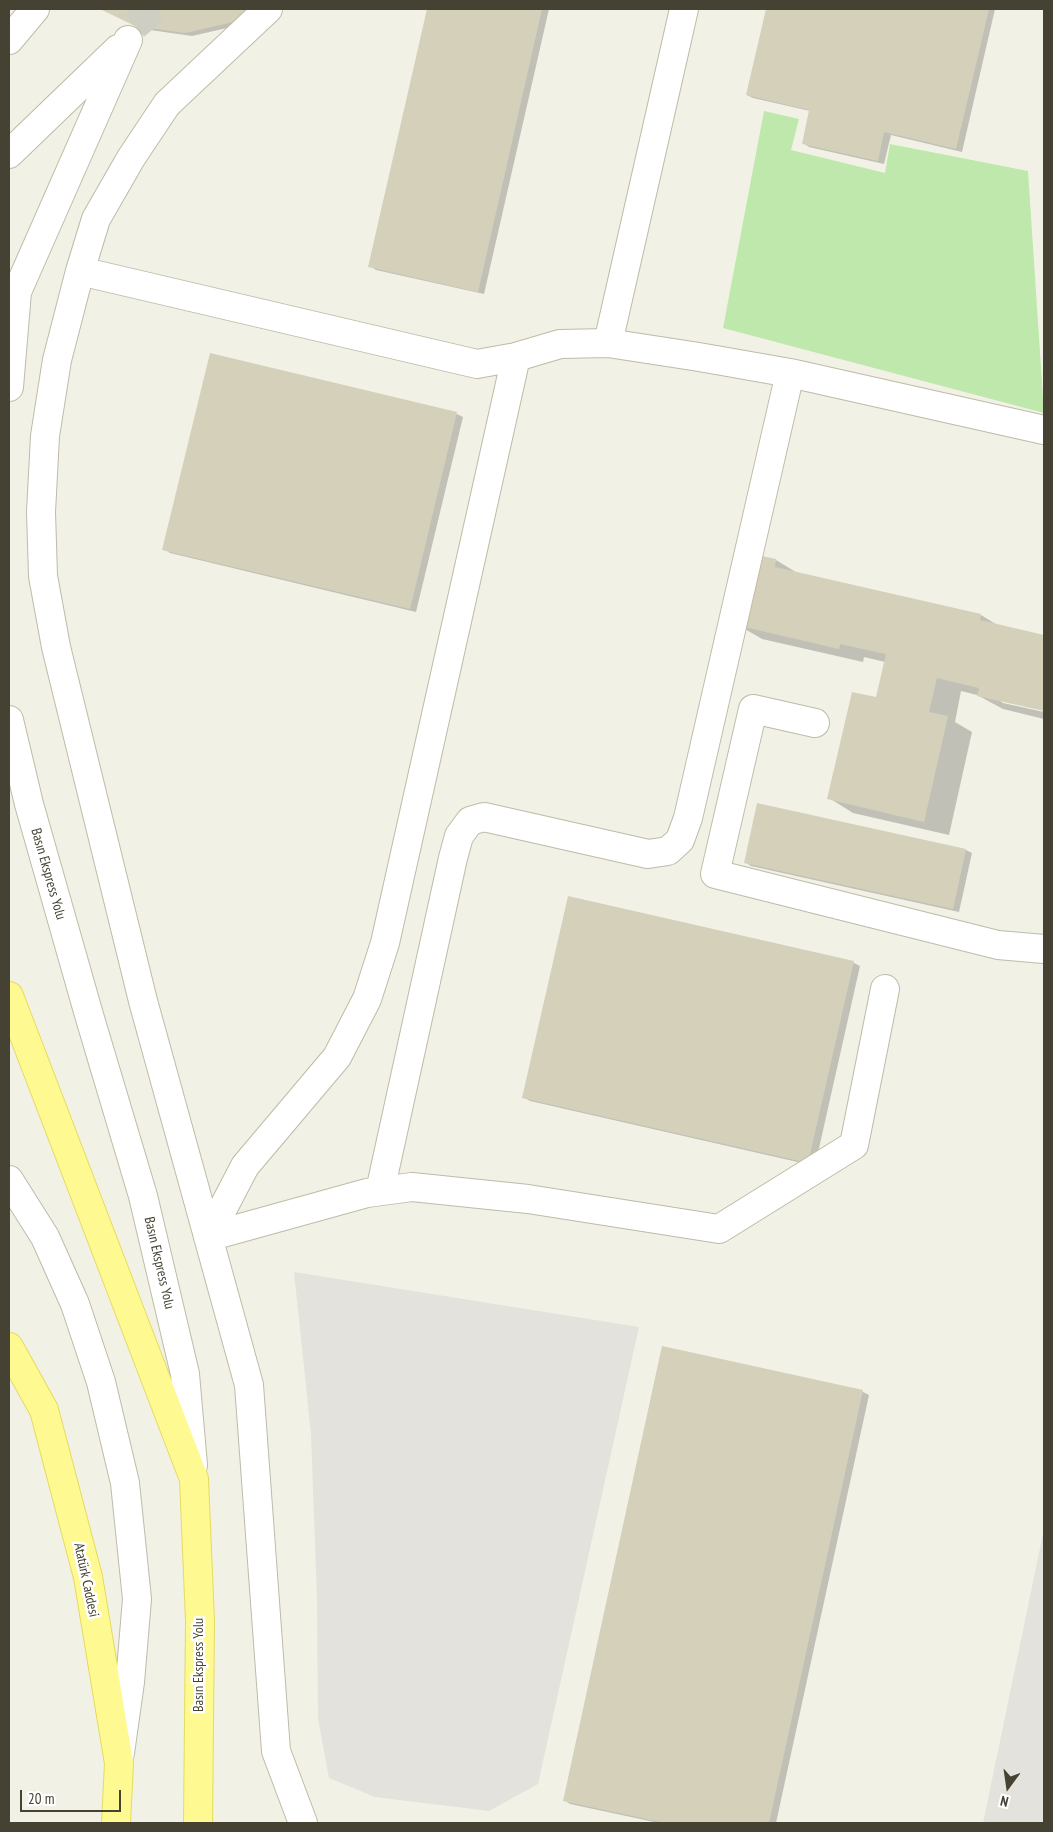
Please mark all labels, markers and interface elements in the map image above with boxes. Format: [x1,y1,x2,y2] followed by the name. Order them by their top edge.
[27,826,69,922] street label: Basın Ekspress Yolu
[140,1215,178,1311] street label: Basın Ekspress Yolu
[70,1541,102,1619] street label: Atatürk Caddesi
[191,1618,207,1712] street label: Basın Ekspress Yolu
[983,1762,1033,1812] north arrow
[22,1780,124,1812] scale bar
[28,1789,54,1808] text: 20 m
[999,1792,1010,1811] text: N

